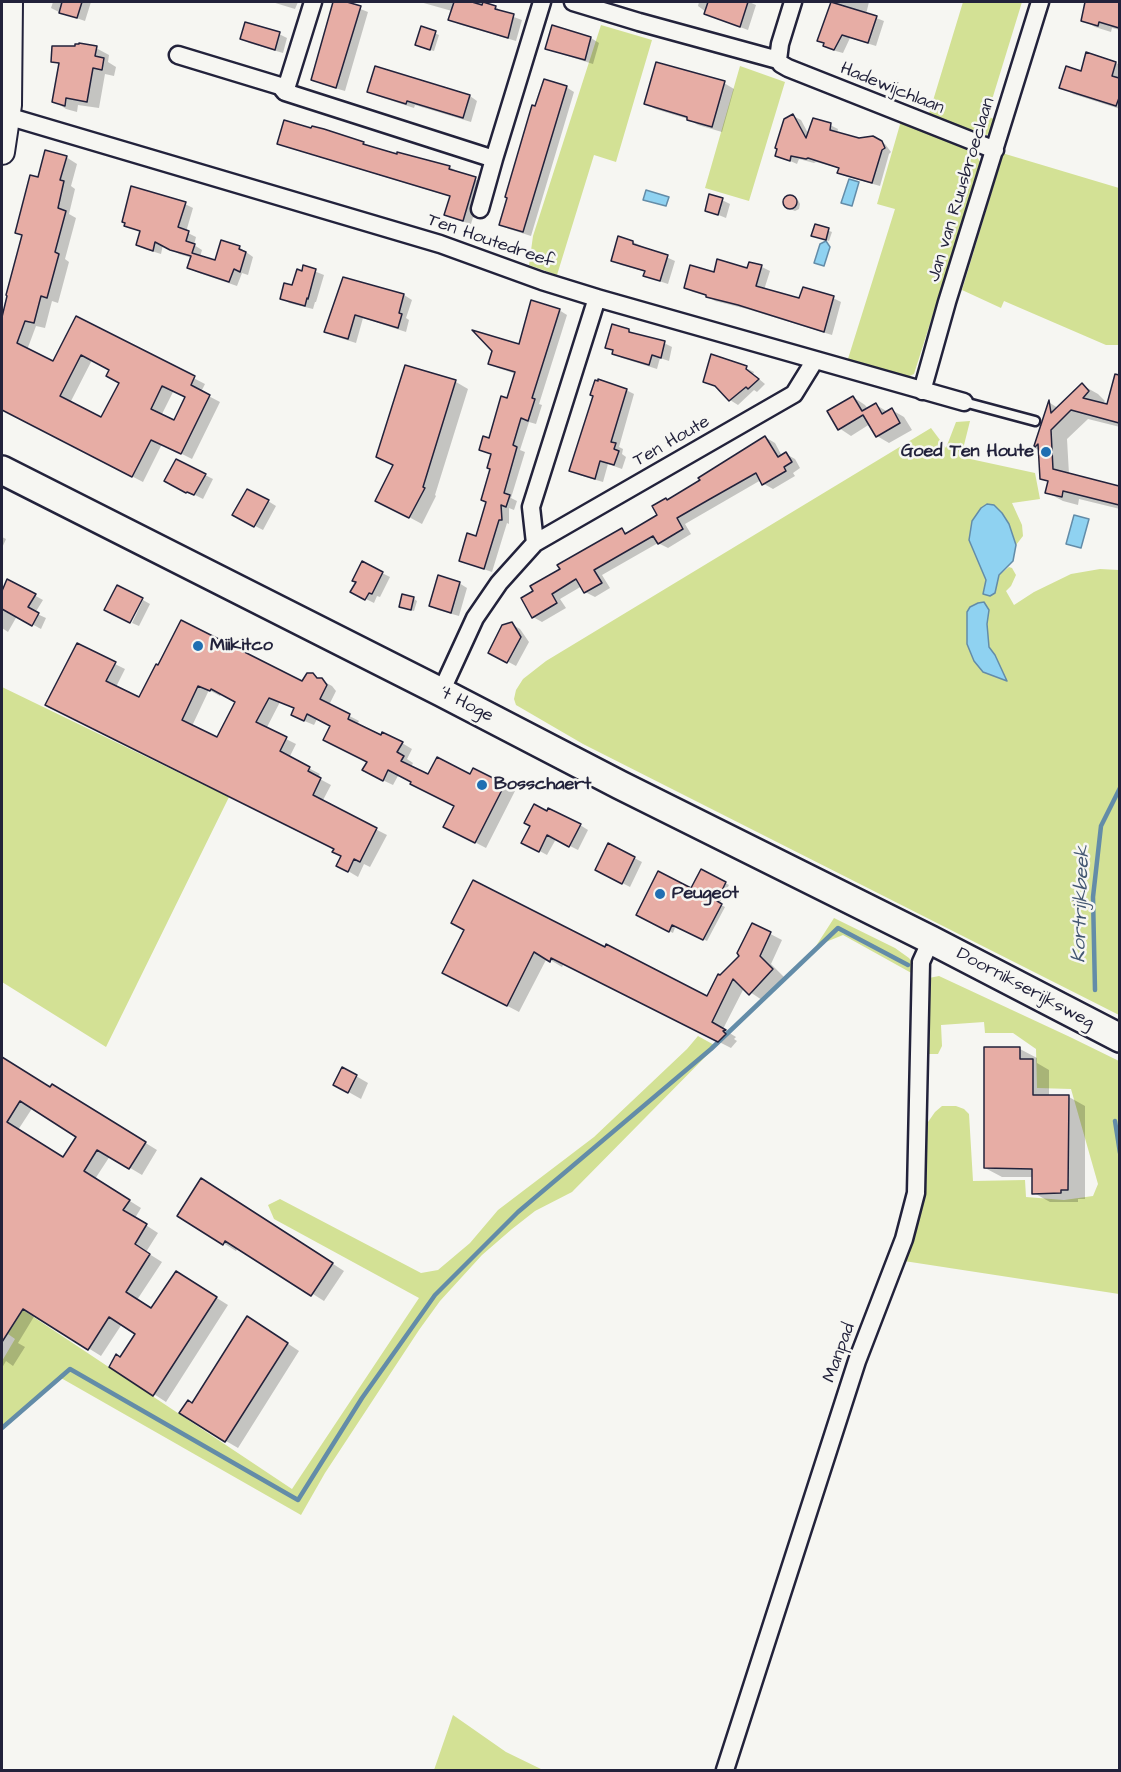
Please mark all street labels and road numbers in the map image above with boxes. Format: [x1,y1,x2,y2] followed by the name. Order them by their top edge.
[837,58,947,120] street label: Hadewijchlaan
[924,95,1000,285] street label: Jan van Ruusbroeclaan
[424,210,558,274] street label: Ten Houtedreef
[630,412,714,472] street label: Ten Houte
[436,682,496,728] street label: 't Hoge
[952,944,1098,1034] street label: Doornikserijksweg
[819,1320,861,1386] street label: Manpad

